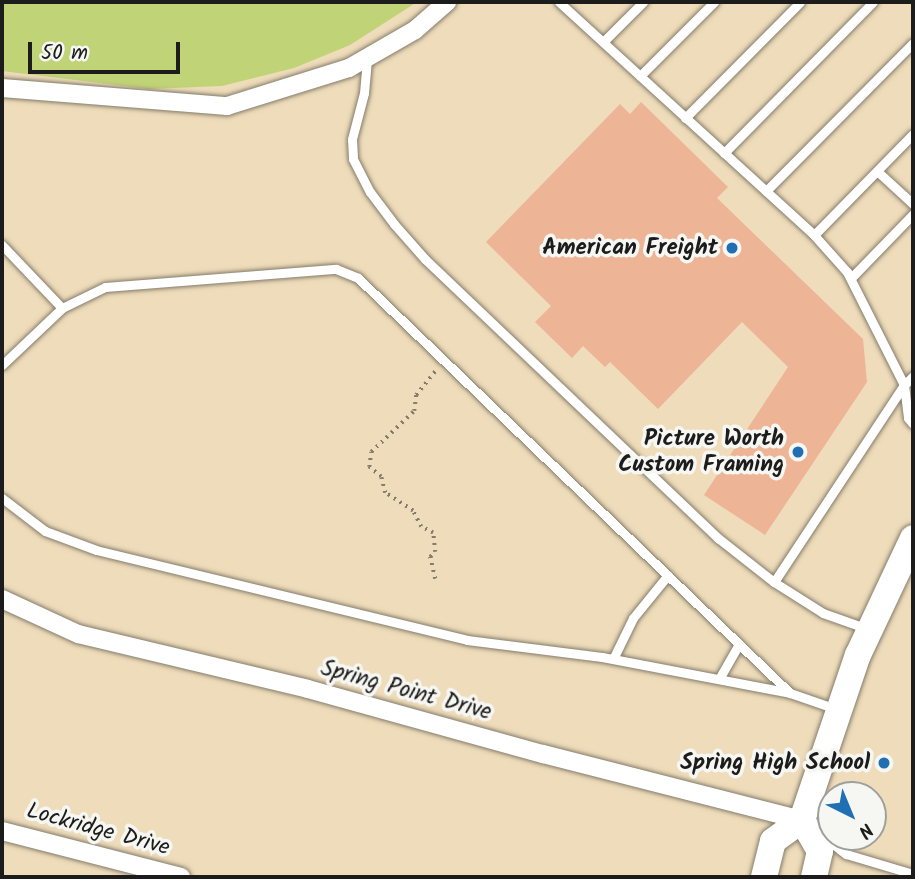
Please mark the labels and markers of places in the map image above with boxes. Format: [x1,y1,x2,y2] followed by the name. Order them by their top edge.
[542,234,718,262] place label: American Freight
[724,240,740,256] marker: American Freight
[618,425,784,479] place label: Picture Worth Custom Framing
[790,444,806,460] marker: Picture Worth Custom Framing
[680,749,870,777] place label: Spring High School
[876,755,892,771] marker: Spring High School

